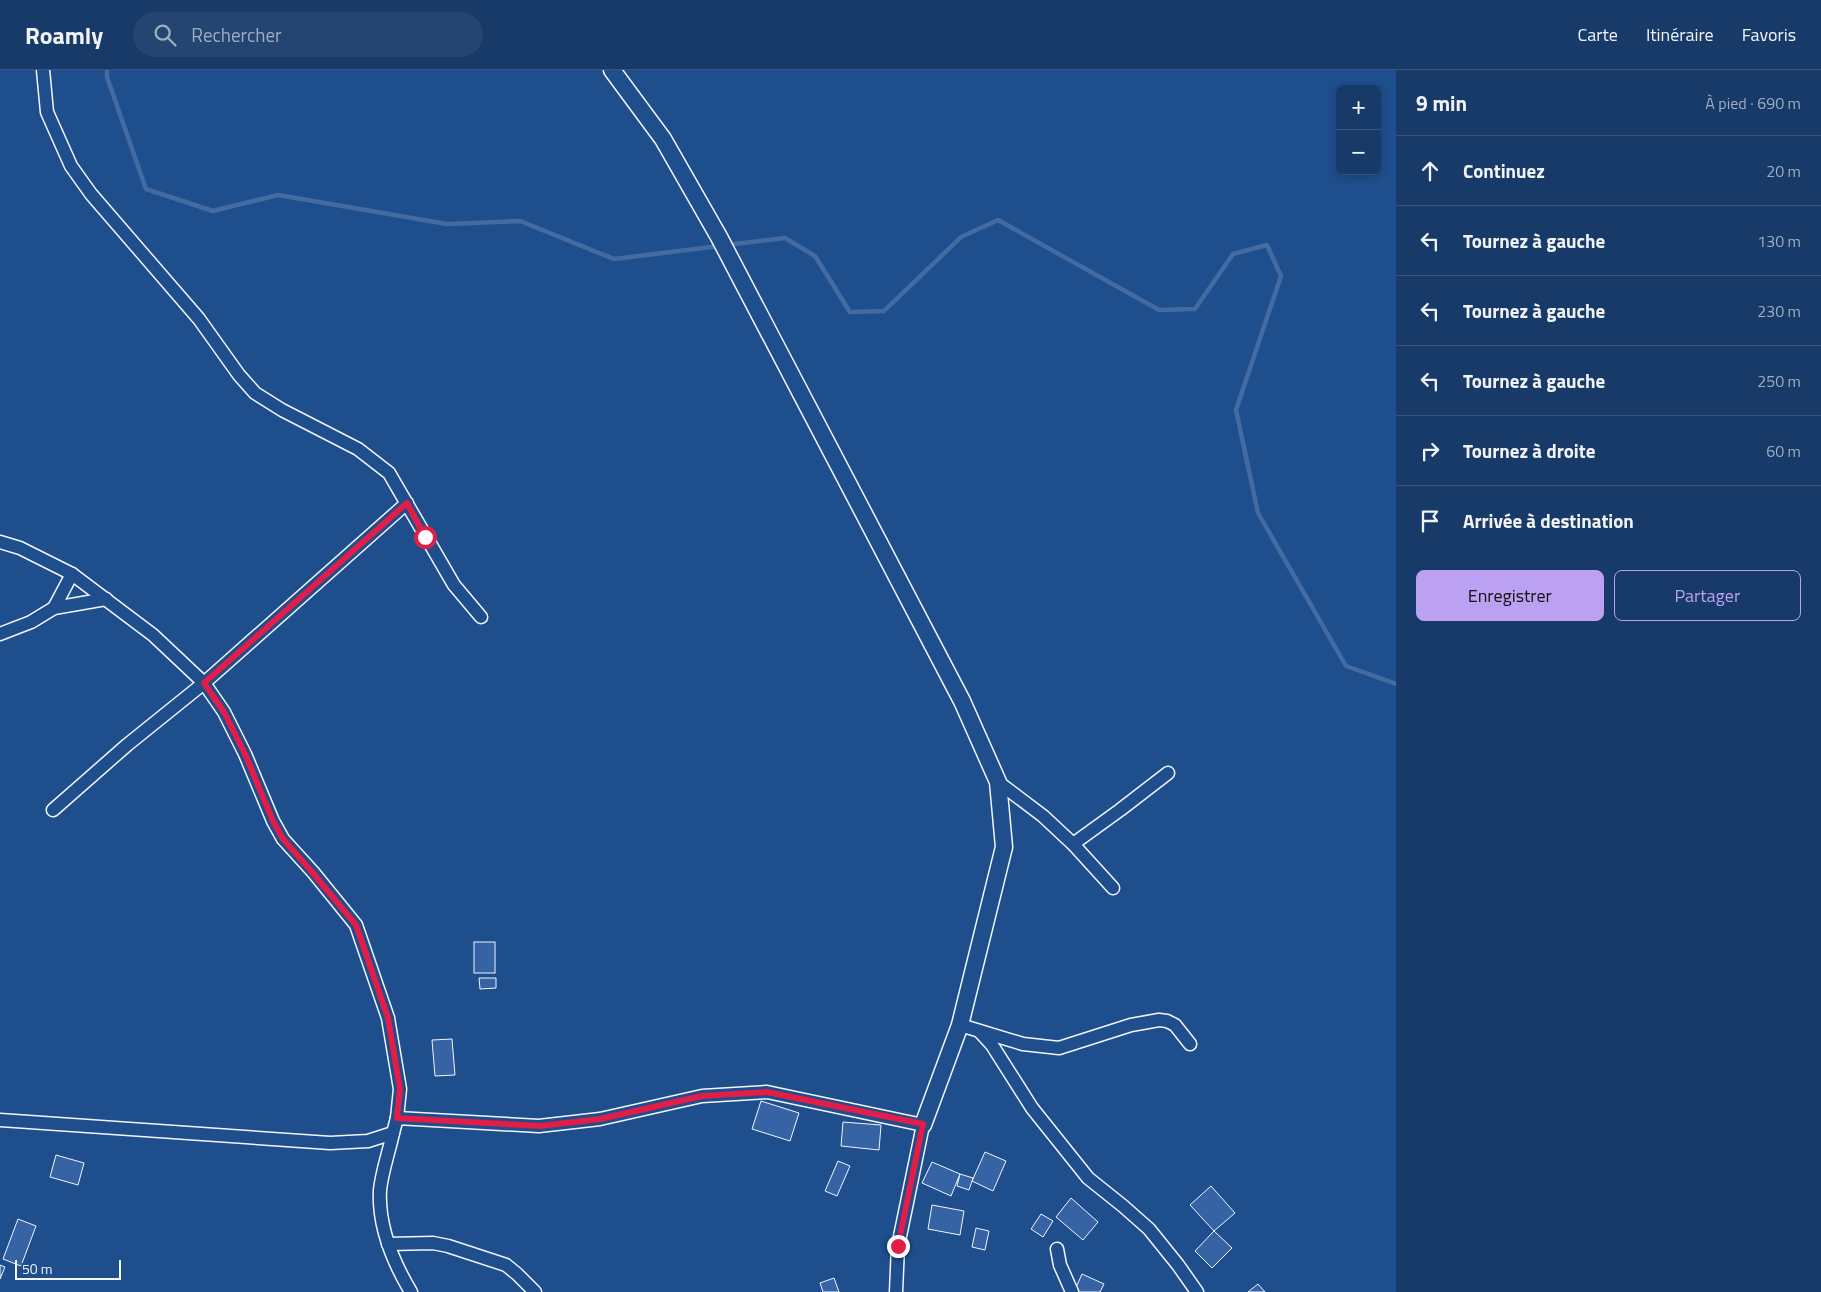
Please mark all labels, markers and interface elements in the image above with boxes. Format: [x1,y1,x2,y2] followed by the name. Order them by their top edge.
[133,12,483,57] search box
[25,17,103,53] text: Roamly
[191,20,282,49] text: Rechercher
[151,21,179,49] icon: search
[1577,21,1618,48] text: Carte
[1646,21,1714,48] text: Itinéraire
[1742,21,1796,48] text: Favoris
[1336,85,1381,175] map controls
[1336,85,1381,130] button: +
[1416,87,1467,119] text: 9 min
[1705,91,1801,115] text: À pied · 690 m
[1336,130,1381,175] button: −
[1463,156,1545,185] text: Continuez
[1416,157,1444,185] icon: ahead
[1766,159,1801,183] text: 20 m
[1463,226,1605,255] text: Tournez à gauche
[1416,227,1444,255] icon: left
[1757,229,1801,253] text: 130 m
[1463,296,1605,325] text: Tournez à gauche
[1416,297,1444,325] icon: left
[1757,299,1801,323] text: 230 m
[1463,366,1605,395] text: Tournez à gauche
[1416,367,1444,395] icon: left
[1757,369,1801,393] text: 250 m
[1463,436,1595,465] text: Tournez à droite
[1416,437,1444,465] icon: right
[1766,439,1801,463] text: 60 m
[1463,506,1634,535] text: Arrivée à destination
[1416,507,1444,535] icon: arrive
[414,526,437,549] route start
[1416,570,1604,621] button: Enregistrer
[1614,570,1801,621] button: Partager
[887,1235,910,1258] route end
[15,1257,121,1280] scale bar
[22,1258,52,1279] text: 50 m

